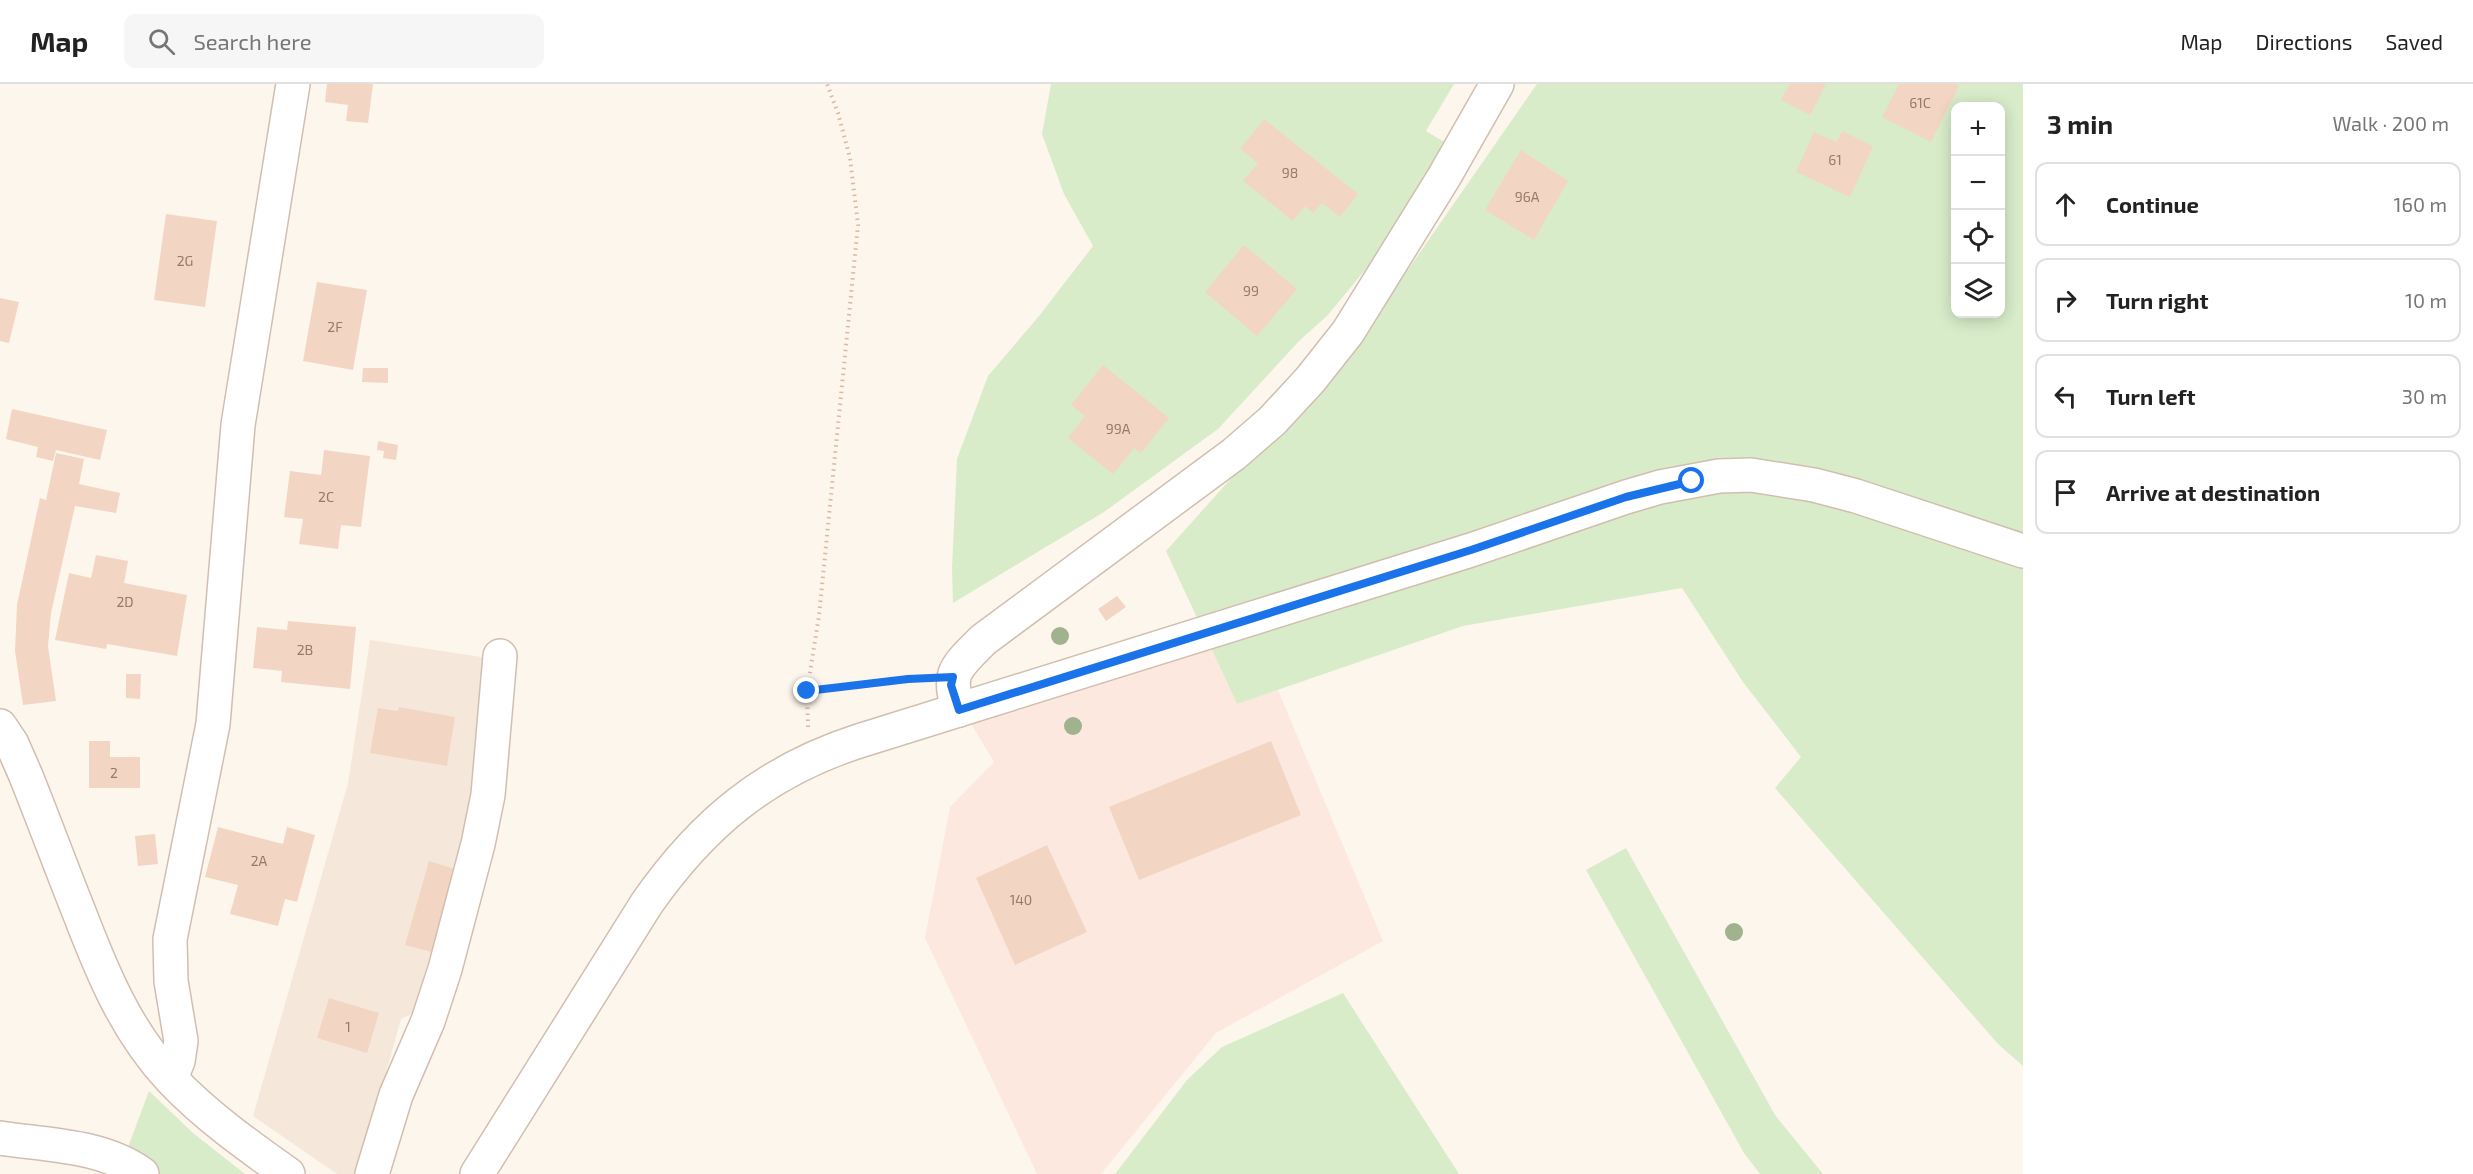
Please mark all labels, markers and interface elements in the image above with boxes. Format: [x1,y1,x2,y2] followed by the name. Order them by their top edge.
[124,14,544,68] search box
[30,24,88,58] text: Map
[145,25,178,58] icon: search
[193,28,312,54] text: Search here
[2180,29,2223,54] text: Map
[2256,29,2352,54] text: Directions
[2385,29,2443,54] text: Saved
[1909,94,1931,111] house number: 61C
[1951,102,2005,318] map controls
[1951,102,2005,156] button: +
[2047,108,2113,139] text: 3 min
[2332,111,2449,135] text: Walk · 200 m
[1828,151,1842,168] house number: 61
[1951,156,2005,210] button: −
[1282,164,1298,181] house number: 98
[1515,188,1540,205] house number: 96A
[2049,188,2082,221] icon: ahead
[2106,191,2199,217] text: Continue
[2394,192,2447,216] text: 160 m
[1951,210,2005,264] button: locate
[177,252,193,269] house number: 2G
[1951,264,2005,318] button: layers
[1243,282,1259,299] house number: 99
[2049,284,2082,317] icon: right
[2106,287,2208,313] text: Turn right
[2405,288,2447,312] text: 10 m
[327,318,343,335] house number: 2F
[2049,380,2082,413] icon: left
[2106,383,2195,409] text: Turn left
[2402,384,2447,408] text: 30 m
[1106,420,1131,437] house number: 99A
[1678,467,1704,493] route start
[2049,476,2082,509] icon: arrive
[2106,479,2320,505] text: Arrive at destination
[318,488,334,505] house number: 2C
[116,593,134,610] house number: 2D
[297,641,313,658] house number: 2B
[793,677,819,703] route end
[110,764,118,781] house number: 2
[251,852,268,869] house number: 2A
[1010,891,1032,908] house number: 140
[345,1018,351,1035] house number: 1

